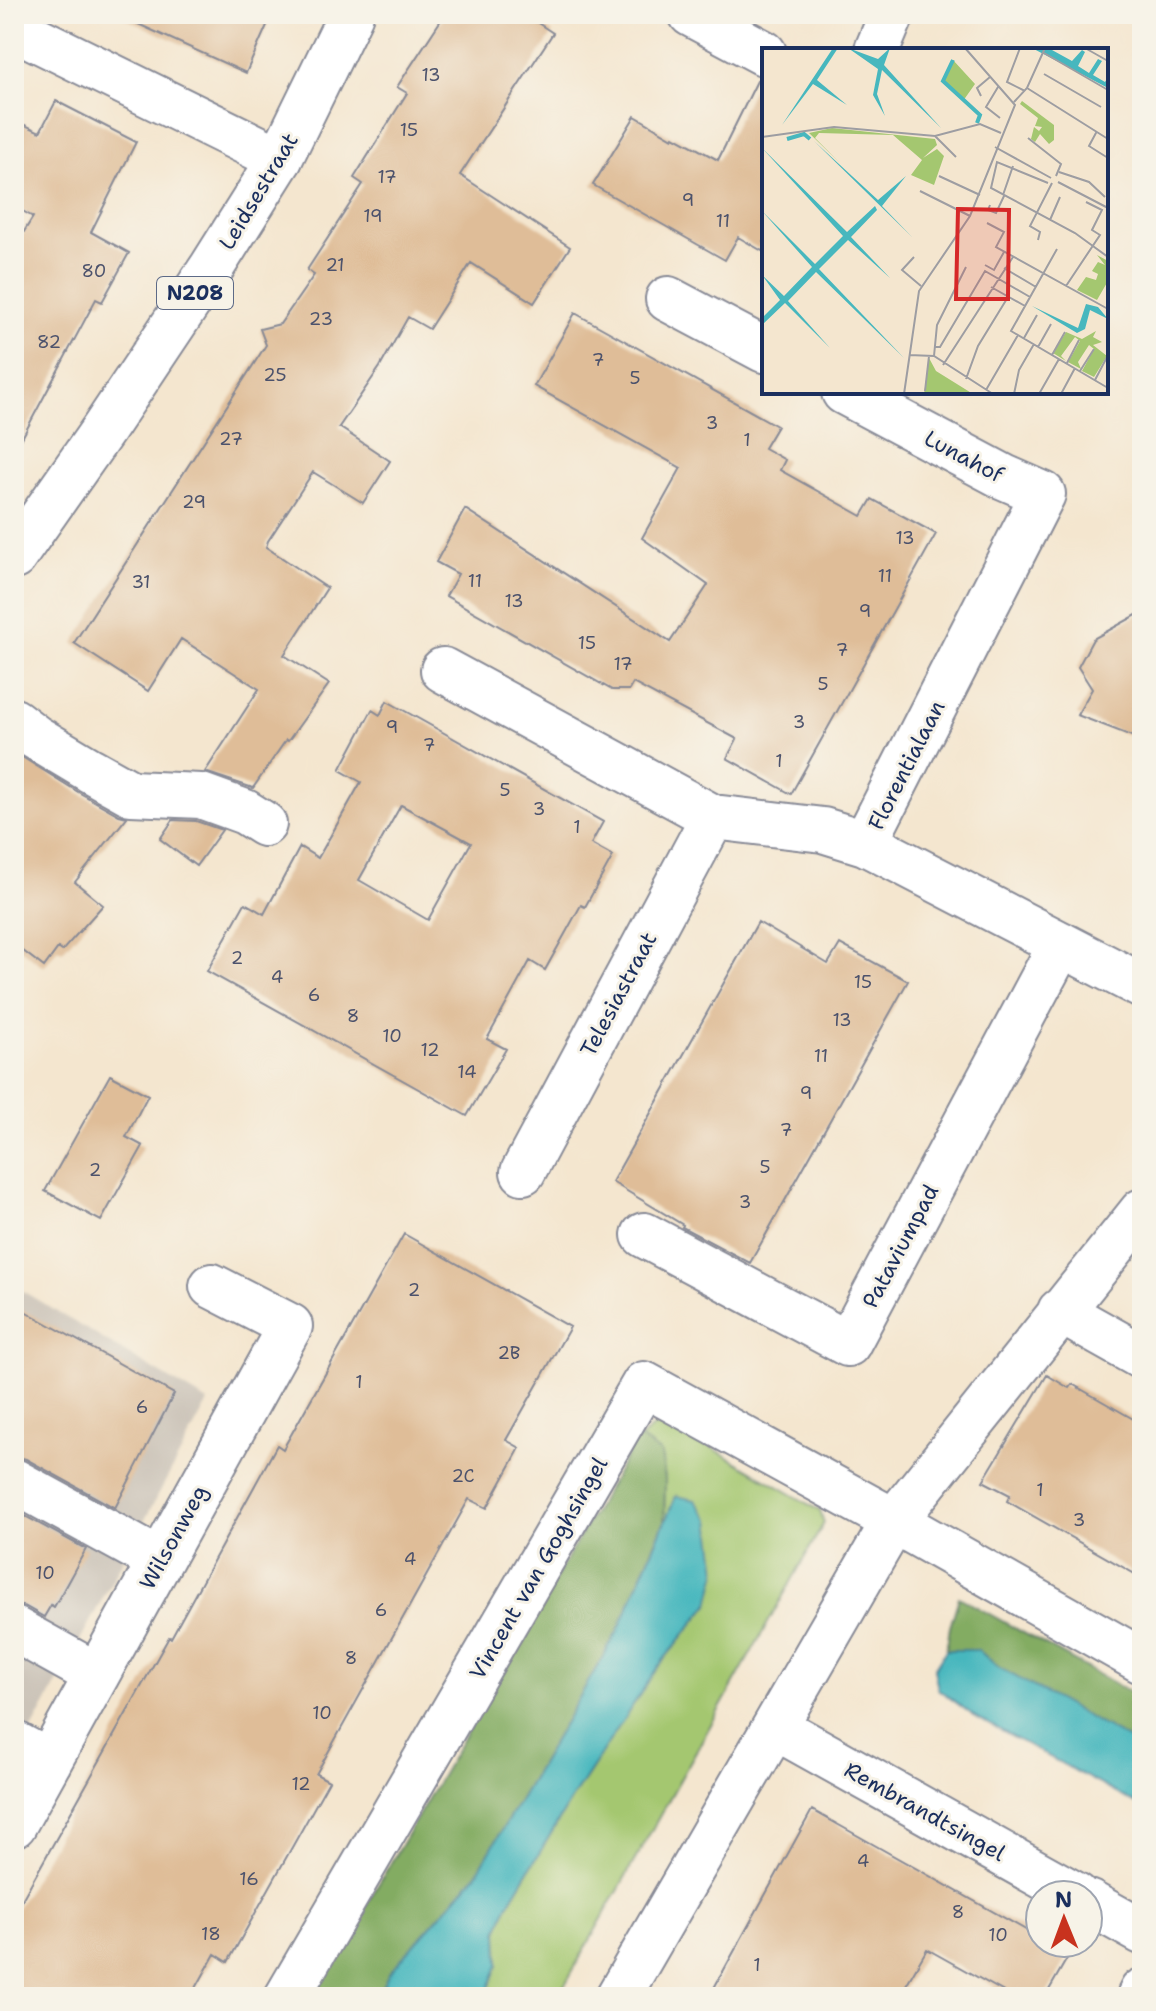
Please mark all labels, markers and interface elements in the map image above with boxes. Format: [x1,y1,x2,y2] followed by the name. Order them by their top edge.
[762,48,1108,394] inset map
[421,63,441,87] house number: 13
[400,118,418,142] house number: 15
[212,127,305,255] street label: Leidsestraat
[377,165,397,189] house number: 17
[682,188,694,212] house number: 9
[363,204,383,228] house number: 19
[716,209,730,233] house number: 11
[325,253,345,277] house number: 21
[82,259,106,283] house number: 80
[157,277,233,309] road number: N208
[309,307,333,331] house number: 23
[37,330,61,354] house number: 82
[592,348,604,372] house number: 7
[263,363,287,387] house number: 25
[629,366,641,390] house number: 5
[706,411,718,435] house number: 3
[919,424,1009,490] street label: Lunahof
[219,427,243,451] house number: 27
[743,428,751,452] house number: 1
[182,490,206,514] house number: 29
[895,526,915,550] house number: 13
[878,564,892,588] house number: 11
[468,569,482,593] house number: 11
[131,570,151,594] house number: 31
[504,589,524,613] house number: 13
[859,599,871,623] house number: 9
[578,631,596,655] house number: 15
[836,638,848,662] house number: 7
[613,652,633,676] house number: 17
[817,672,829,696] house number: 5
[861,695,952,835] street label: Florentialaan
[793,710,805,734] house number: 3
[386,715,398,739] house number: 9
[423,733,435,757] house number: 7
[775,749,783,773] house number: 1
[499,778,511,802] house number: 5
[533,797,545,821] house number: 3
[573,815,581,839] house number: 1
[573,927,663,1062] street label: Telesiastraat
[231,946,243,970] house number: 2
[271,965,283,989] house number: 4
[854,970,872,994] house number: 15
[308,983,320,1007] house number: 6
[347,1004,359,1028] house number: 8
[832,1008,852,1032] house number: 13
[382,1024,402,1048] house number: 10
[420,1038,440,1062] house number: 12
[814,1044,828,1068] house number: 11
[457,1060,477,1084] house number: 14
[800,1081,812,1105] house number: 9
[780,1118,792,1142] house number: 7
[759,1155,771,1179] house number: 5
[89,1158,101,1182] house number: 2
[856,1179,945,1313] street label: Pataviumpad
[739,1190,751,1214] house number: 3
[408,1278,420,1302] house number: 2
[498,1341,520,1365] house number: 2B
[355,1370,363,1394] house number: 1
[136,1395,148,1419] house number: 6
[463,1451,614,1685] street label: Vincent van Goghsingel
[451,1464,475,1488] house number: 2C
[1036,1478,1044,1502] house number: 1
[133,1480,214,1595] street label: Wilsonweg
[1073,1508,1085,1532] house number: 3
[404,1547,416,1571] house number: 4
[35,1561,55,1585] house number: 10
[375,1598,387,1622] house number: 6
[345,1646,357,1670] house number: 8
[312,1701,332,1725] house number: 10
[839,1755,1011,1868] street label: Rembrandtsingel
[291,1772,311,1796] house number: 12
[857,1849,869,1873] house number: 4
[239,1867,259,1891] house number: 16
[1024,1879,1104,1959] north arrow
[1055,1885,1073,1914] text: N
[952,1900,964,1924] house number: 8
[201,1922,221,1946] house number: 18
[988,1923,1008,1947] house number: 10
[753,1953,761,1977] house number: 1

